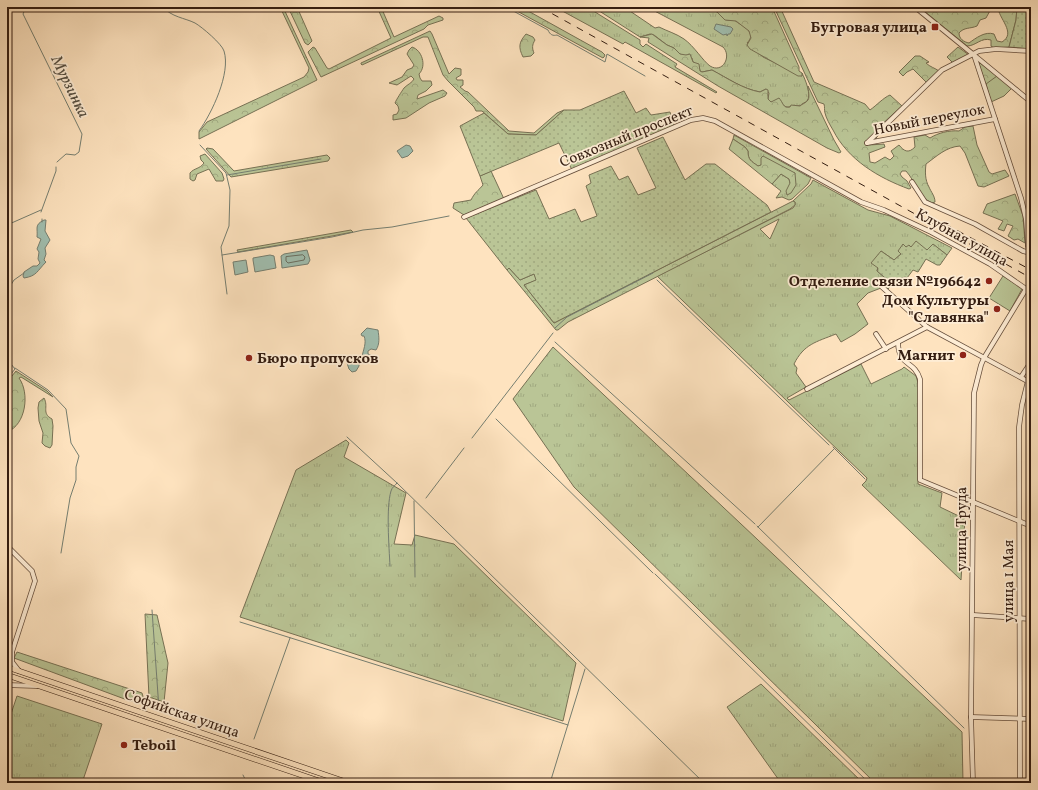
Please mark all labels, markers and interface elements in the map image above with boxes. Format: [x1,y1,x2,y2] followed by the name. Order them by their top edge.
[811,18,927,39] place label: Бугровая улица
[930,22,940,32] marker: Бугровая улица
[44,51,94,122] water label: Мурзинка
[872,99,987,142] street label: Новый переулок
[557,101,697,174] street label: Совхозный проспект
[911,204,1011,272] street label: Клубная улица
[789,272,981,293] place label: Отделение связи №196642
[984,276,994,286] marker: Отделение связи №196642
[882,291,989,329] place label: Дом Культуры "Славянка"
[992,304,1002,314] marker: Дом Культуры "Славянка"
[898,346,956,367] place label: Магнит
[257,349,379,370] place label: Бюро пропусков
[958,350,968,360] marker: Магнит
[244,353,254,363] marker: Бюро пропусков
[952,487,973,571] street label: улица Труда
[999,539,1020,622] street label: улица 1 Мая
[121,685,242,744] street label: Софийская улица
[132,736,176,757] place label: Teboil
[119,740,129,750] marker: Teboil

